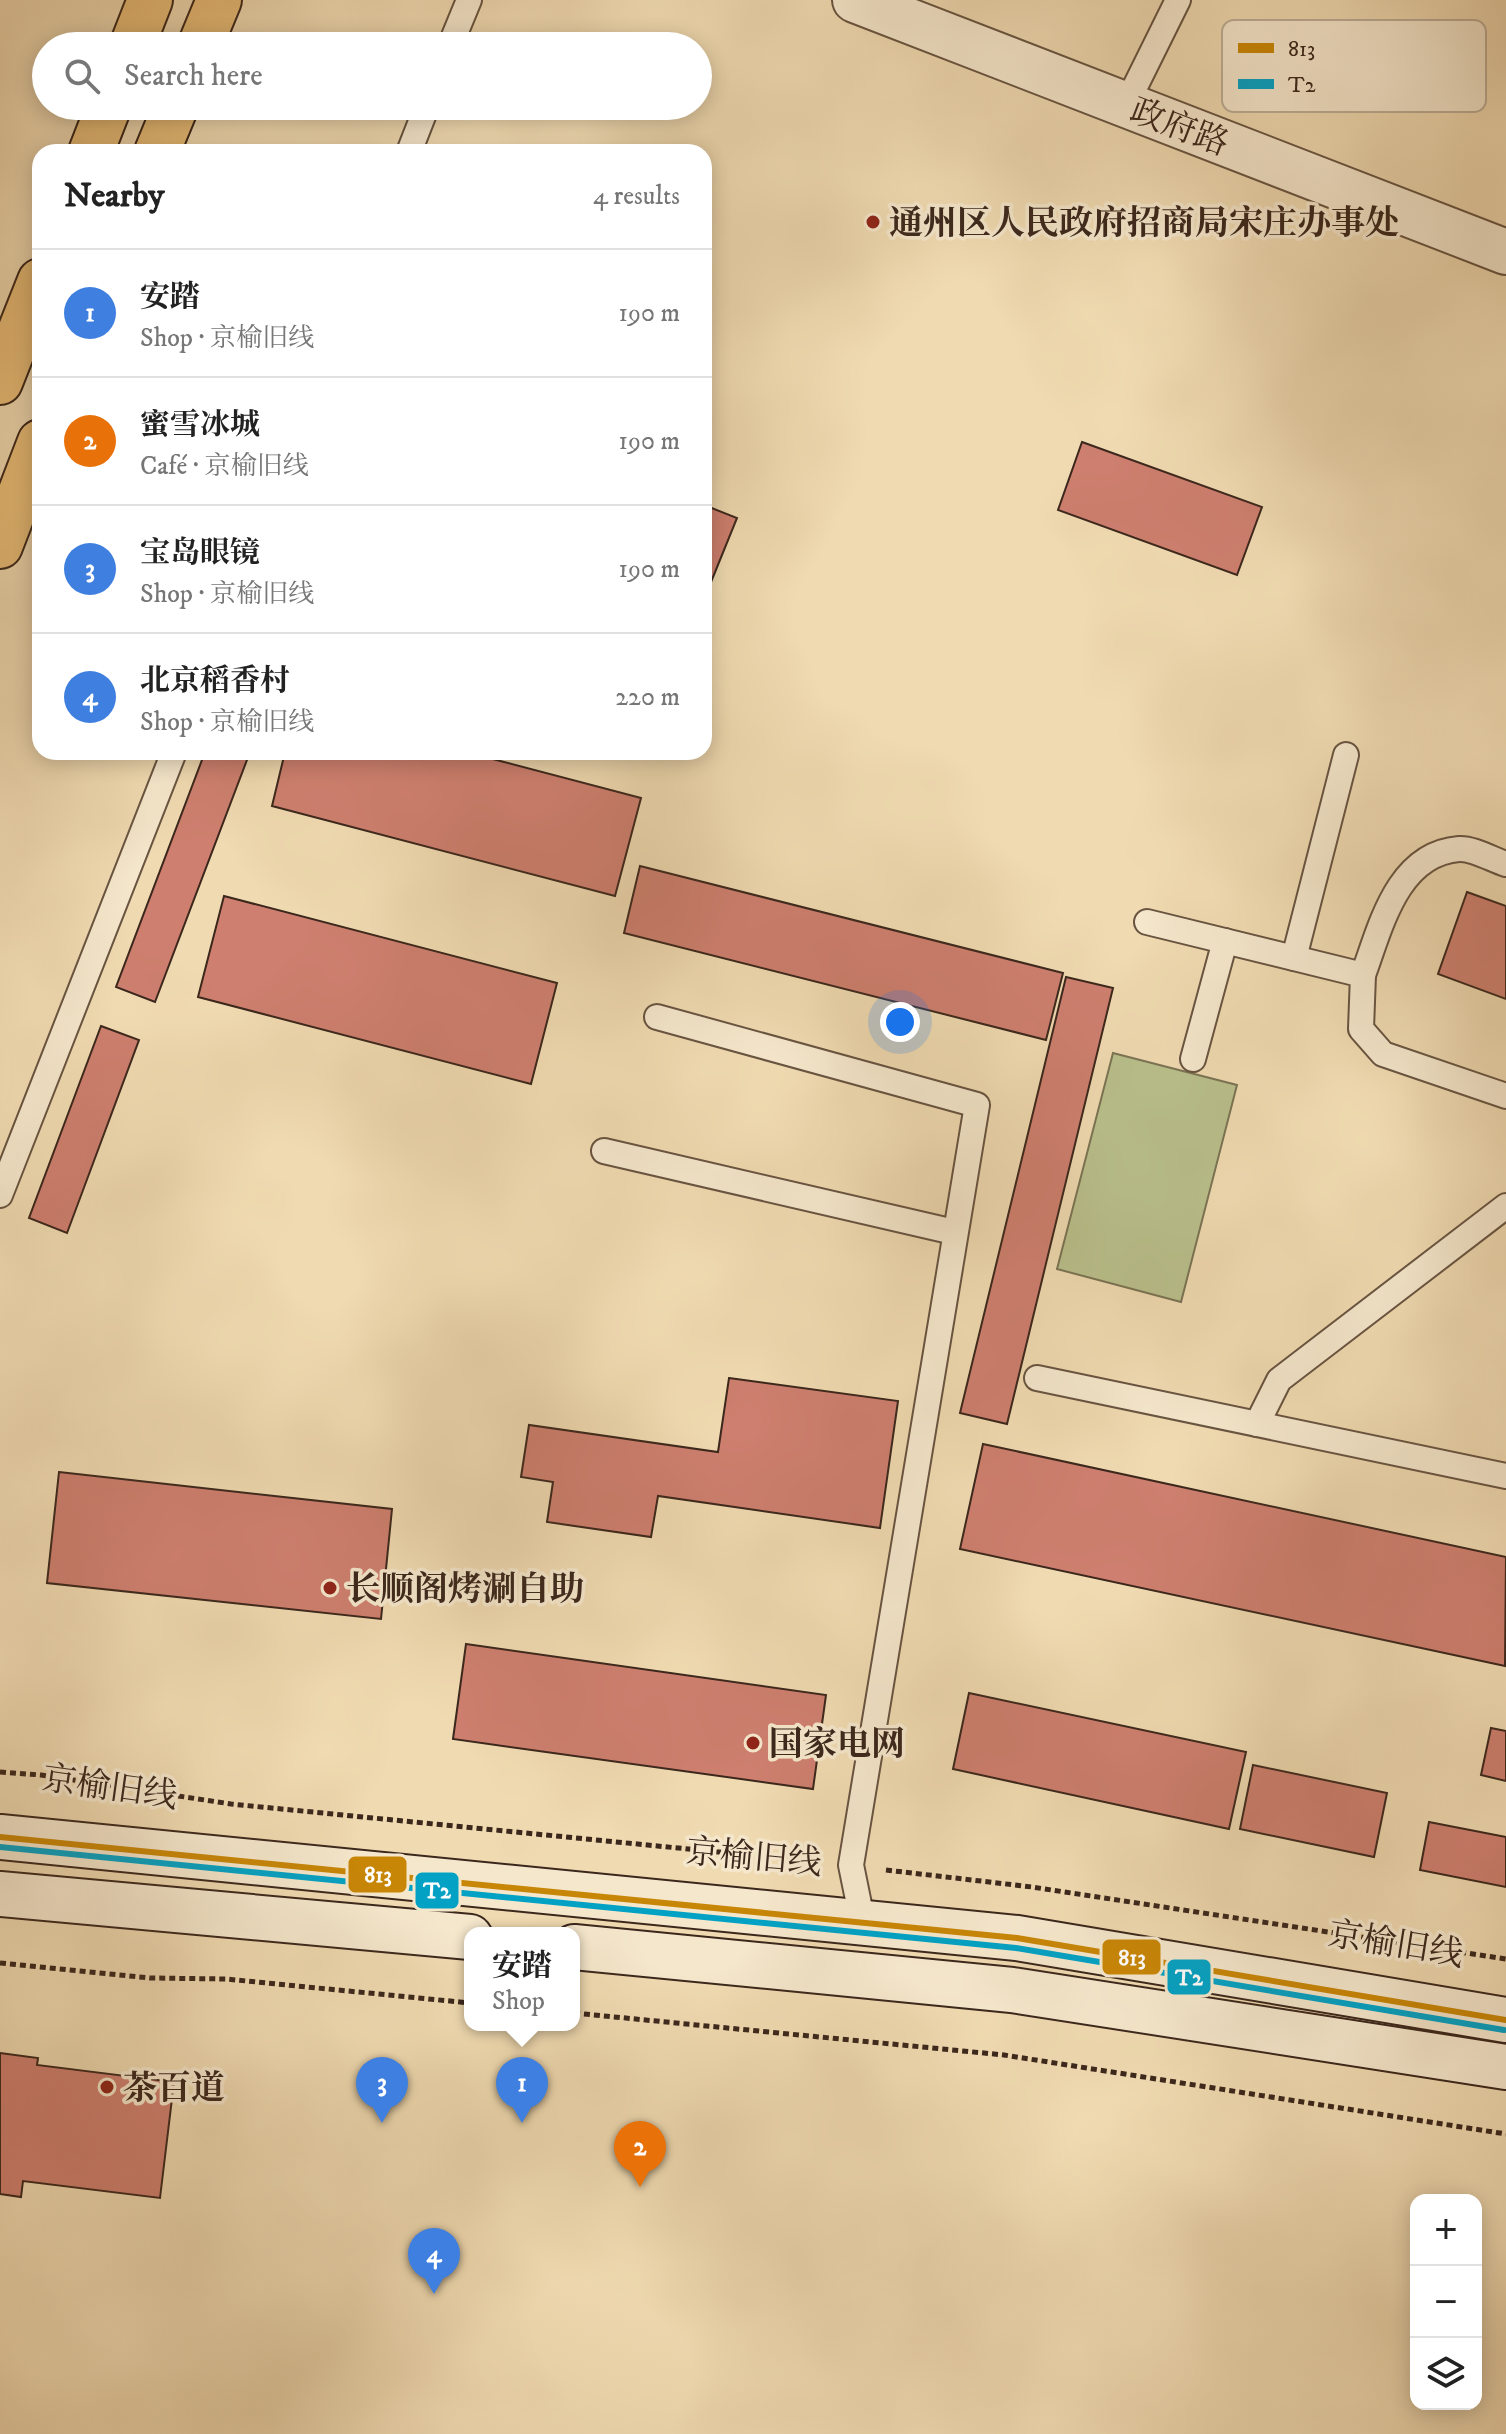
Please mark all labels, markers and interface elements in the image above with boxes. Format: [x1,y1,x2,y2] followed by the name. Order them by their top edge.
[1222,20,1486,112] legend
[32,32,712,120] search box
[1288,36,1315,63] text: 813
[60,54,104,98] icon: search
[124,58,263,95] text: Search here
[1288,72,1316,99] text: T2
[1124,90,1234,166] street label: 政府路
[64,175,165,217] text: Nearby
[593,180,680,213] text: 4 results
[889,203,1399,245] place label: 通州区人民政府招商局宋庄办事处
[864,213,882,231] marker: 通州区人民政府招商局宋庄办事处
[140,279,200,316] text: 安踏
[85,297,95,330] text: 1
[618,297,680,330] text: 190 m
[140,322,314,355] text: Shop · 京榆旧线
[140,407,260,444] text: 蜜雪冰城
[84,425,96,458] text: 2
[618,425,680,458] text: 190 m
[140,450,309,483] text: Café · 京榆旧线
[140,535,260,572] text: 宝岛眼镜
[85,553,95,586] text: 3
[618,553,680,586] text: 190 m
[140,578,314,611] text: Shop · 京榆旧线
[140,663,290,700] text: 北京稻香村
[83,681,97,714] text: 4
[615,681,680,714] text: 220 m
[140,706,314,739] text: Shop · 京榆旧线
[880,1002,920,1042] your location
[346,1569,584,1611] place label: 长顺阁烤涮自助
[321,1579,339,1597] marker: 长顺阁烤涮自助
[769,1724,905,1766] place label: 国家电网
[744,1734,762,1752] marker: 国家电网
[39,1758,180,1818] street label: 京榆旧线
[684,1831,823,1885] street label: 京榆旧线
[347,1855,408,1894] line badge: 813
[364,1862,392,1889] text: 813
[414,1871,460,1910] line badge: T2
[422,1878,452,1905] text: T2
[1325,1914,1466,1976] street label: 京榆旧线
[464,1927,580,2031] popup
[1101,1938,1162,1976] line badge: 813
[1118,1945,1146,1972] text: 813
[492,1948,552,1985] text: 安踏
[1166,1958,1212,1996] line badge: T2
[1174,1965,1204,1992] text: T2
[492,1985,545,2018] text: Shop
[356,2057,408,2123] pin: 3
[496,2057,548,2123] pin: 1
[123,2068,225,2110] place label: 茶百道
[98,2078,116,2096] marker: 茶百道
[614,2121,666,2187] pin: 2
[1410,2194,1482,2410] map controls
[1410,2194,1482,2266] button: +
[408,2228,460,2294] pin: 4
[1410,2266,1482,2338] button: −
[1410,2338,1482,2410] button: layers

